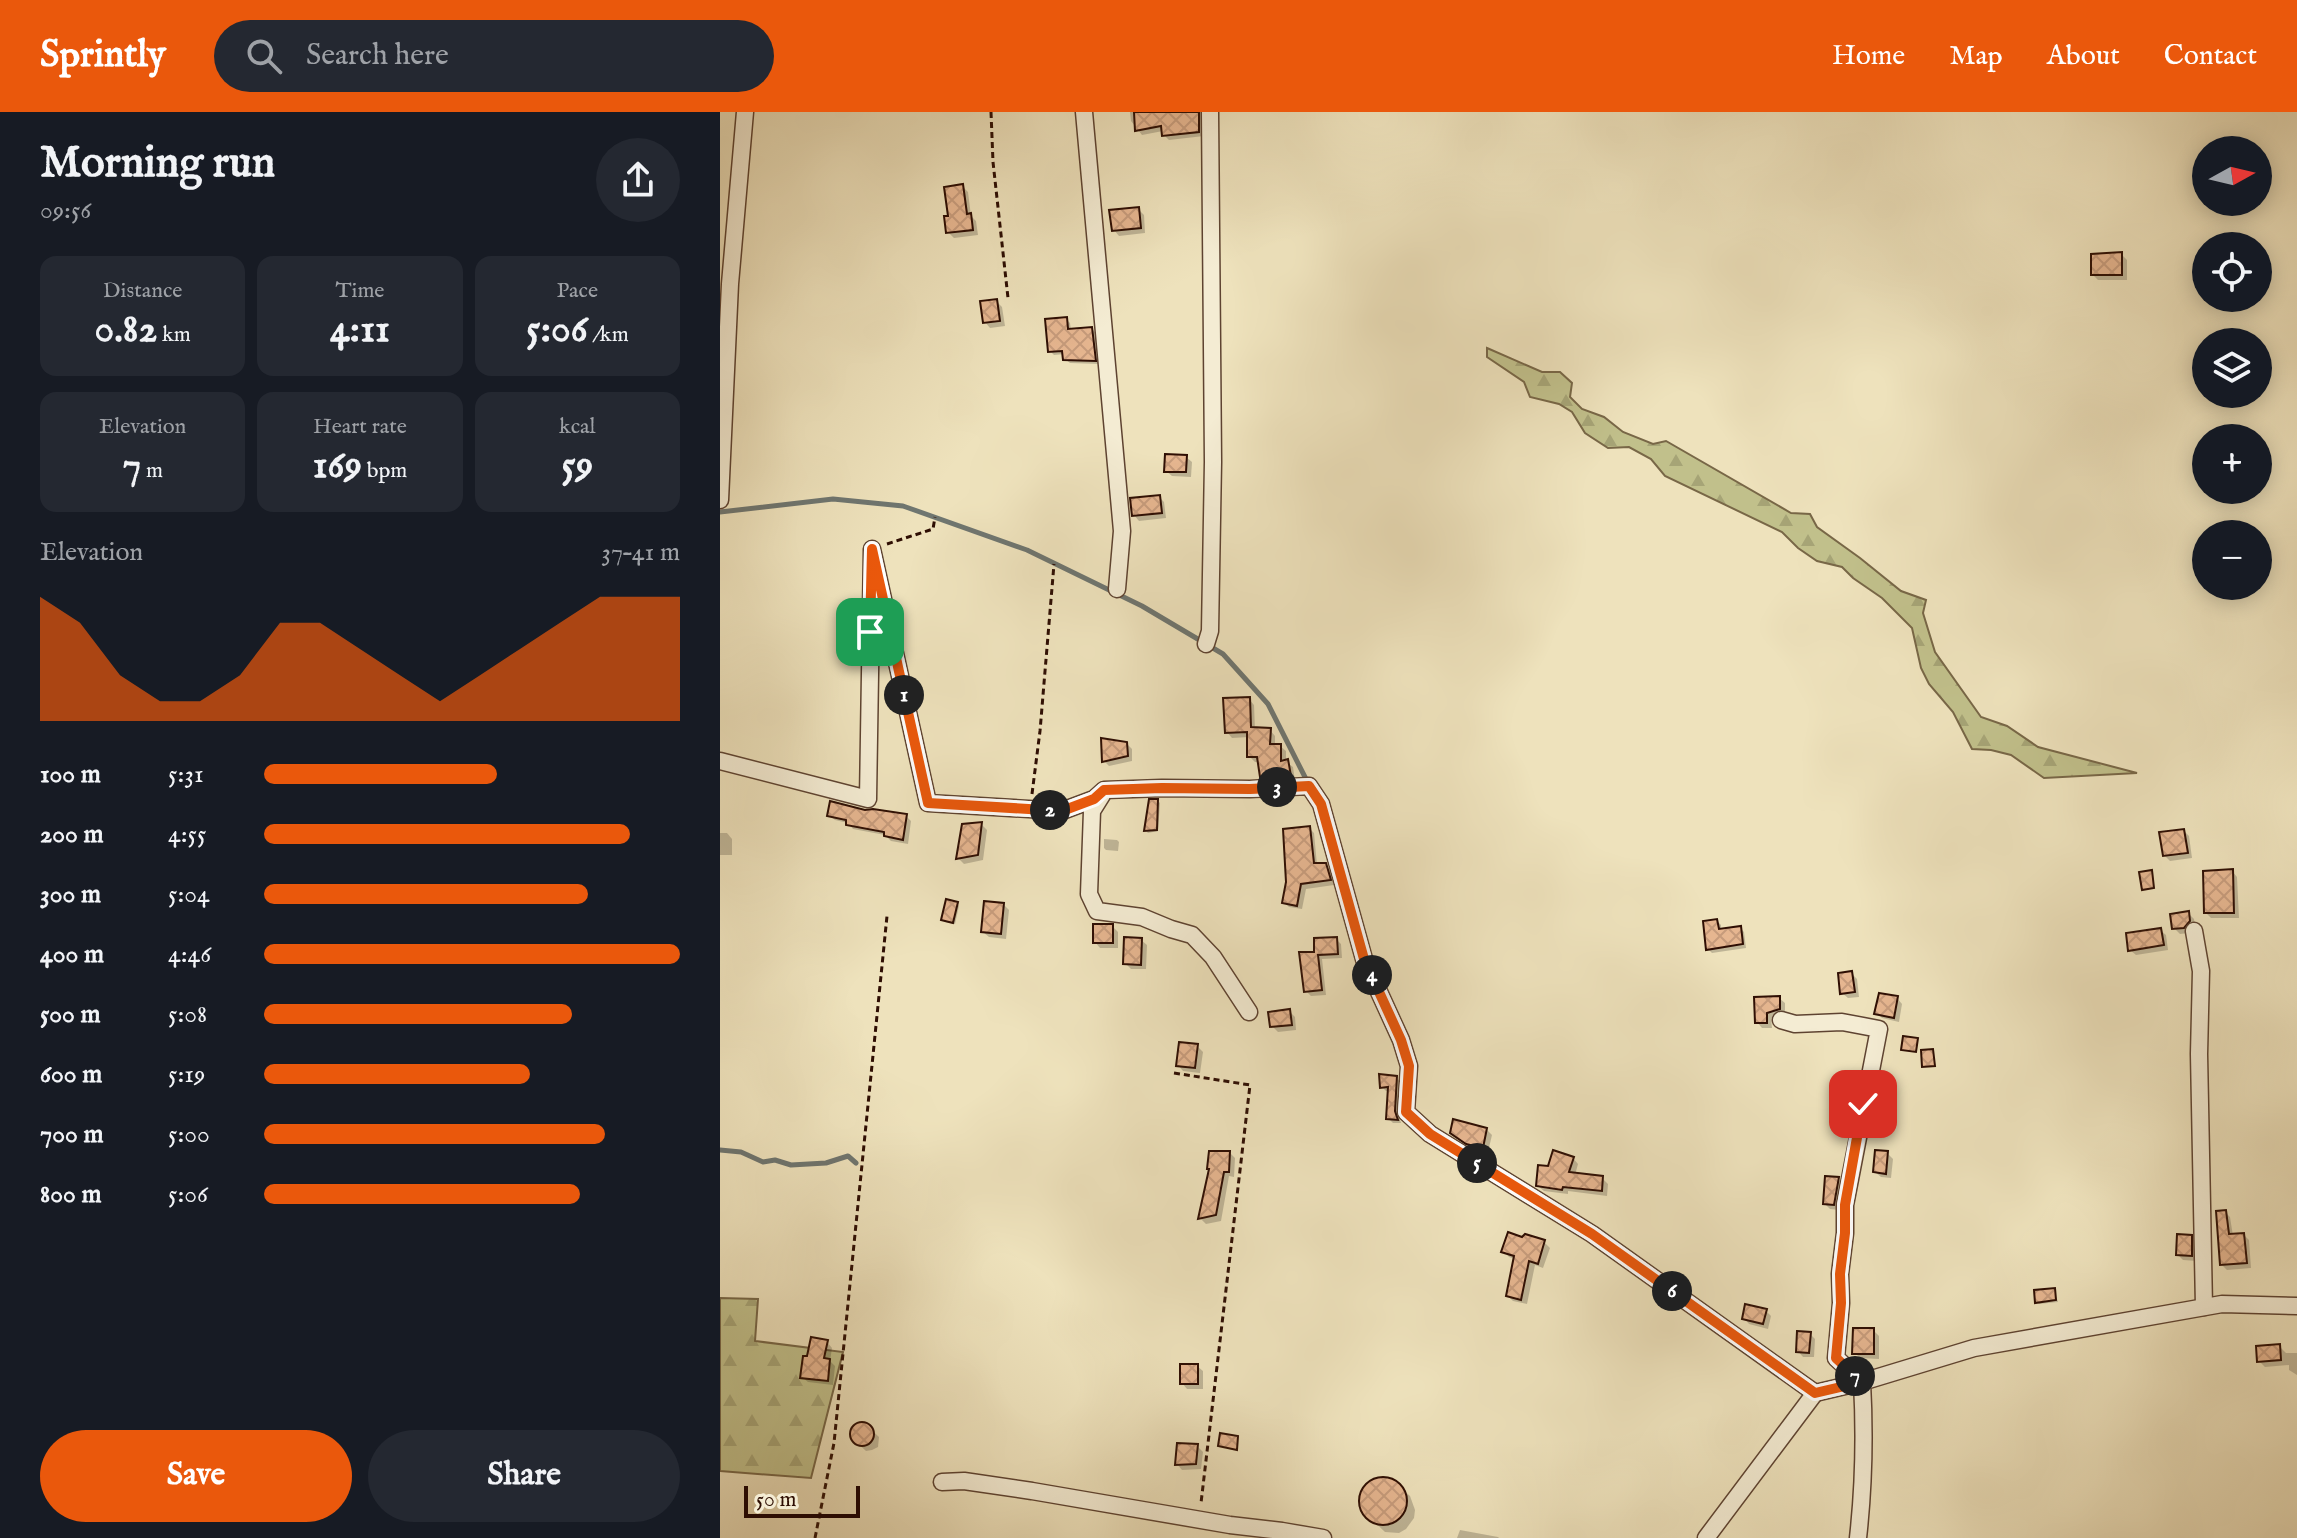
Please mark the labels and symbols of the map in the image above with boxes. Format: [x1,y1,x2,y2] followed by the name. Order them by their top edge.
[2192,136,2272,216] north arrow
[836,598,904,666] pin
[884,675,924,715] pin: 1
[1257,767,1297,807] pin: 3
[1030,790,1070,830] pin: 2
[1352,955,1392,995] pin: 4
[1829,1070,1897,1138] pin
[1457,1143,1497,1183] pin: 5
[1652,1271,1692,1311] pin: 6
[1835,1356,1875,1396] pin: 7
[744,1482,860,1518] scale bar

